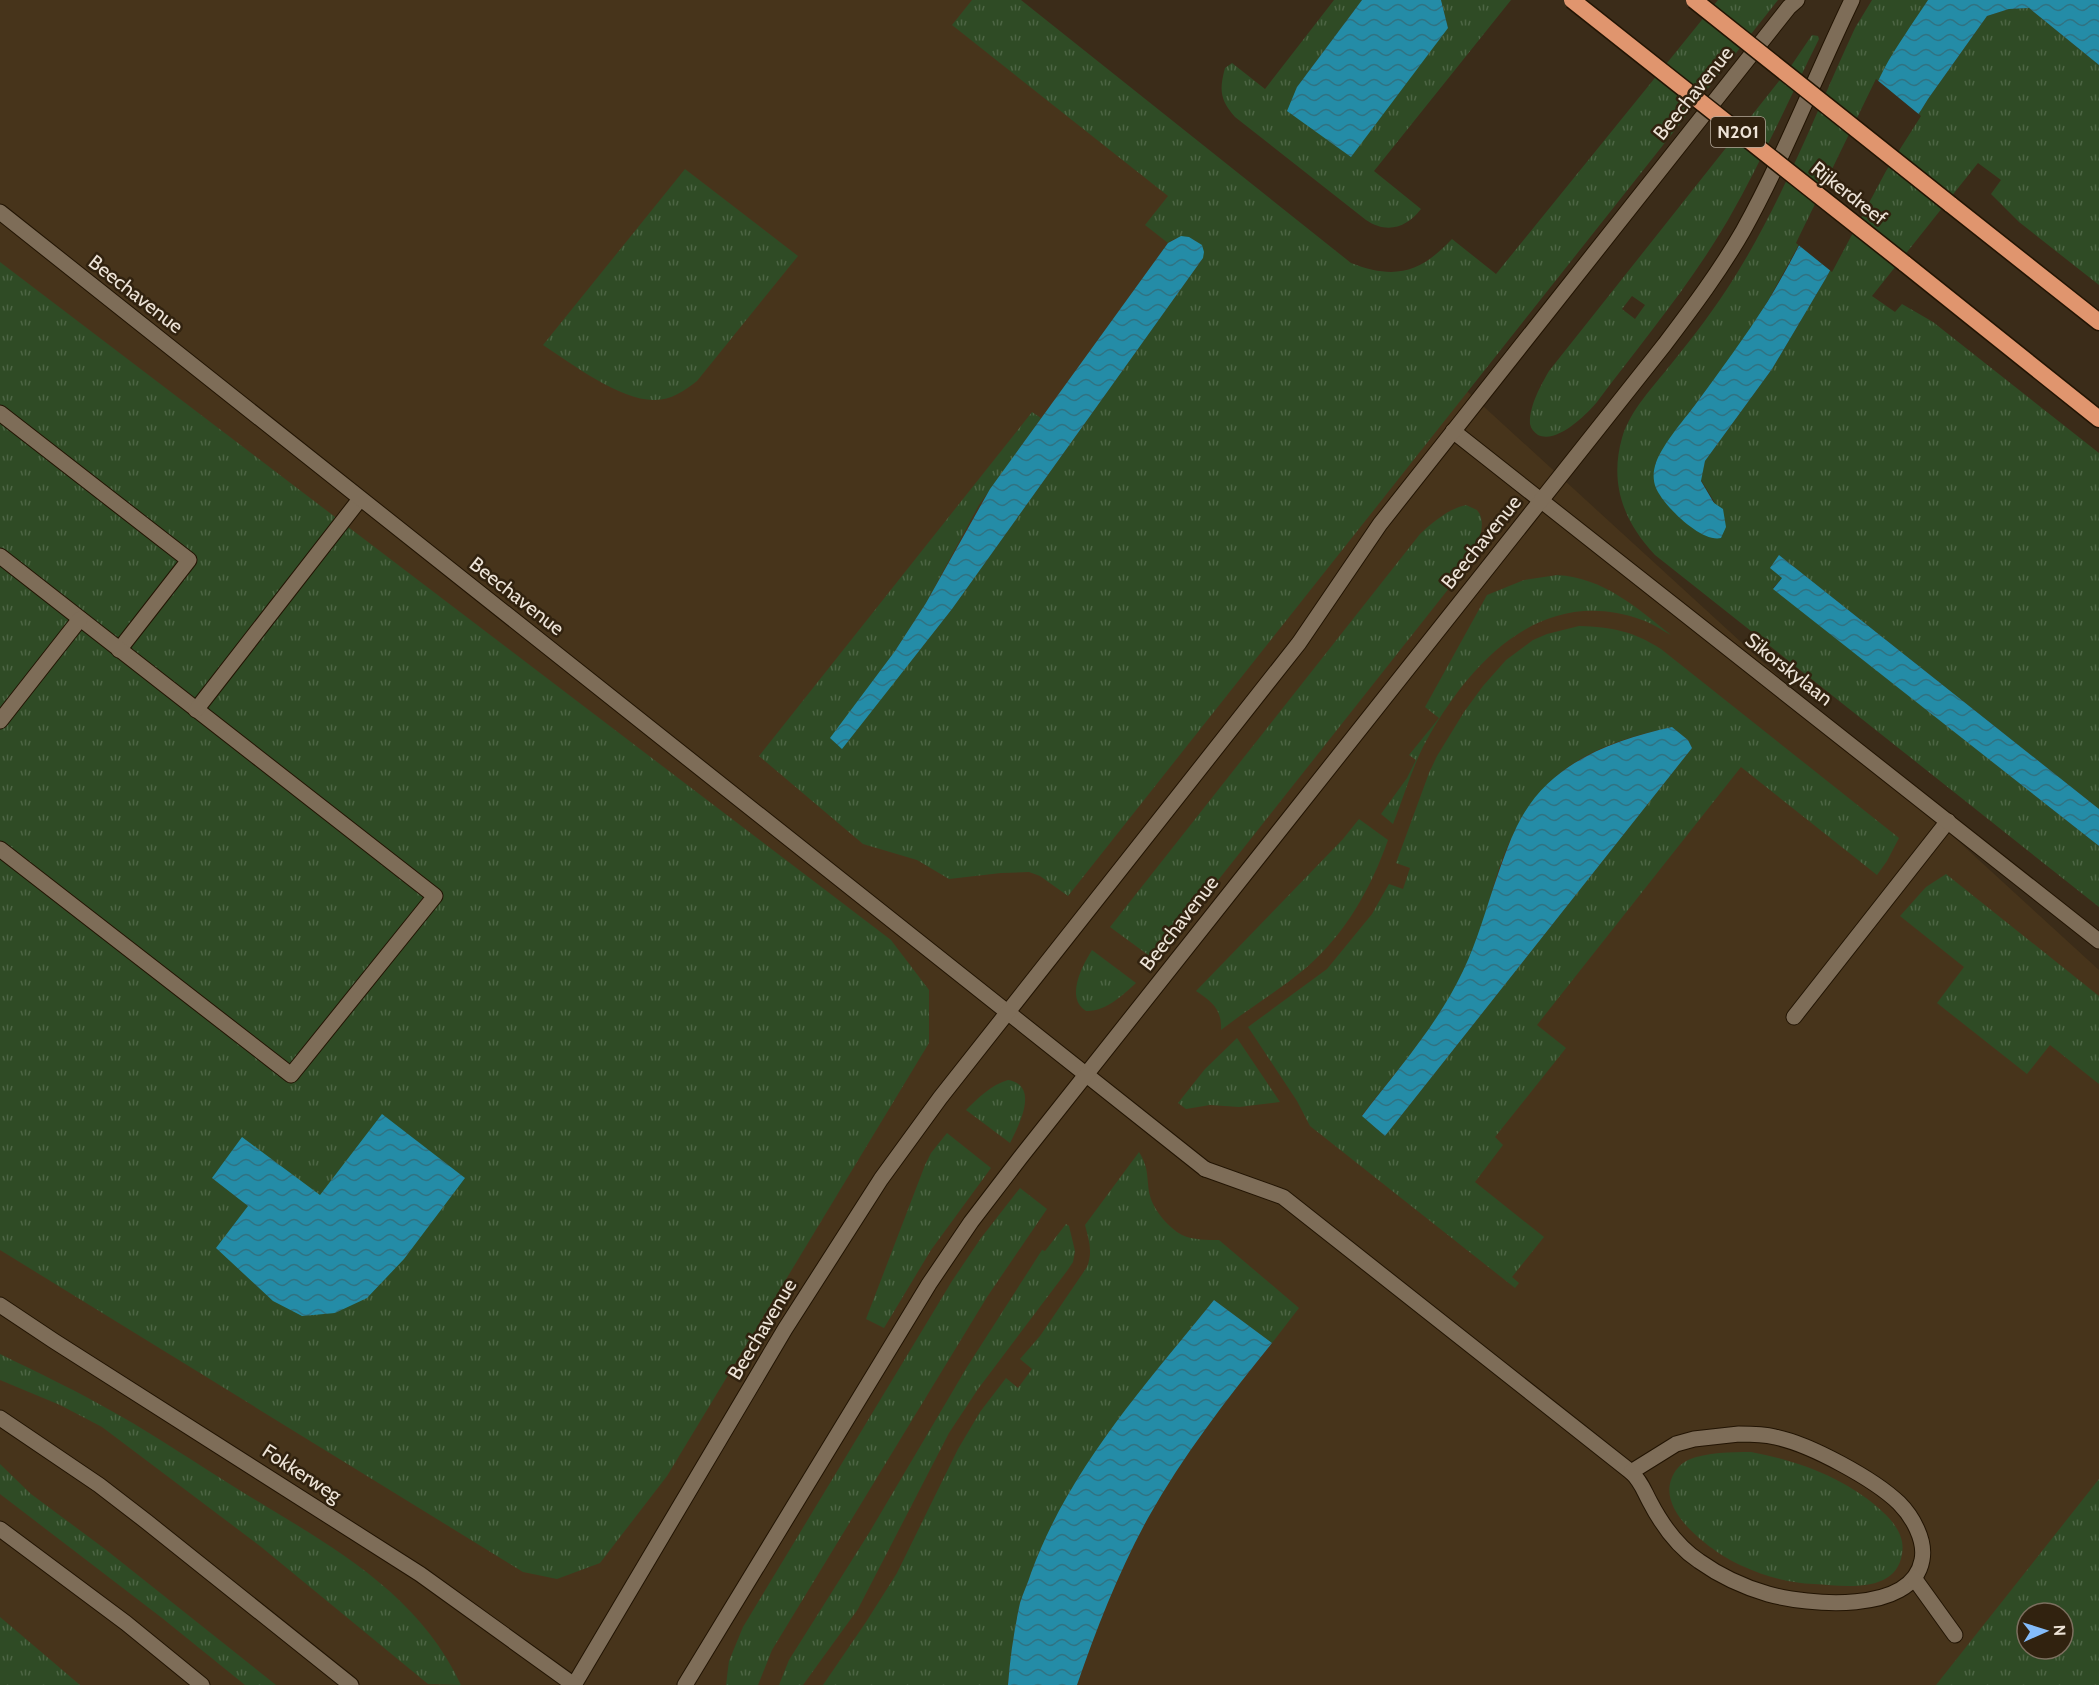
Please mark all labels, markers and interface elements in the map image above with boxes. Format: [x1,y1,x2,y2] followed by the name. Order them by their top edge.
[1648,41,1738,145] street label: Beechavenue
[1711,117,1765,147] road number: N201
[1806,156,1892,230] street label: Rijkerdreef
[84,250,188,338] street label: Beechavenue
[1436,490,1526,594] street label: Beechavenue
[465,552,569,640] street label: Beechavenue
[1741,628,1837,710] street label: Sikorskylaan
[1135,871,1223,975] street label: Beechavenue
[723,1274,801,1384] street label: Beechavenue
[258,1439,347,1508] street label: Fokkerweg
[2015,1601,2075,1661] north arrow
[2050,1624,2069,1636] text: N

